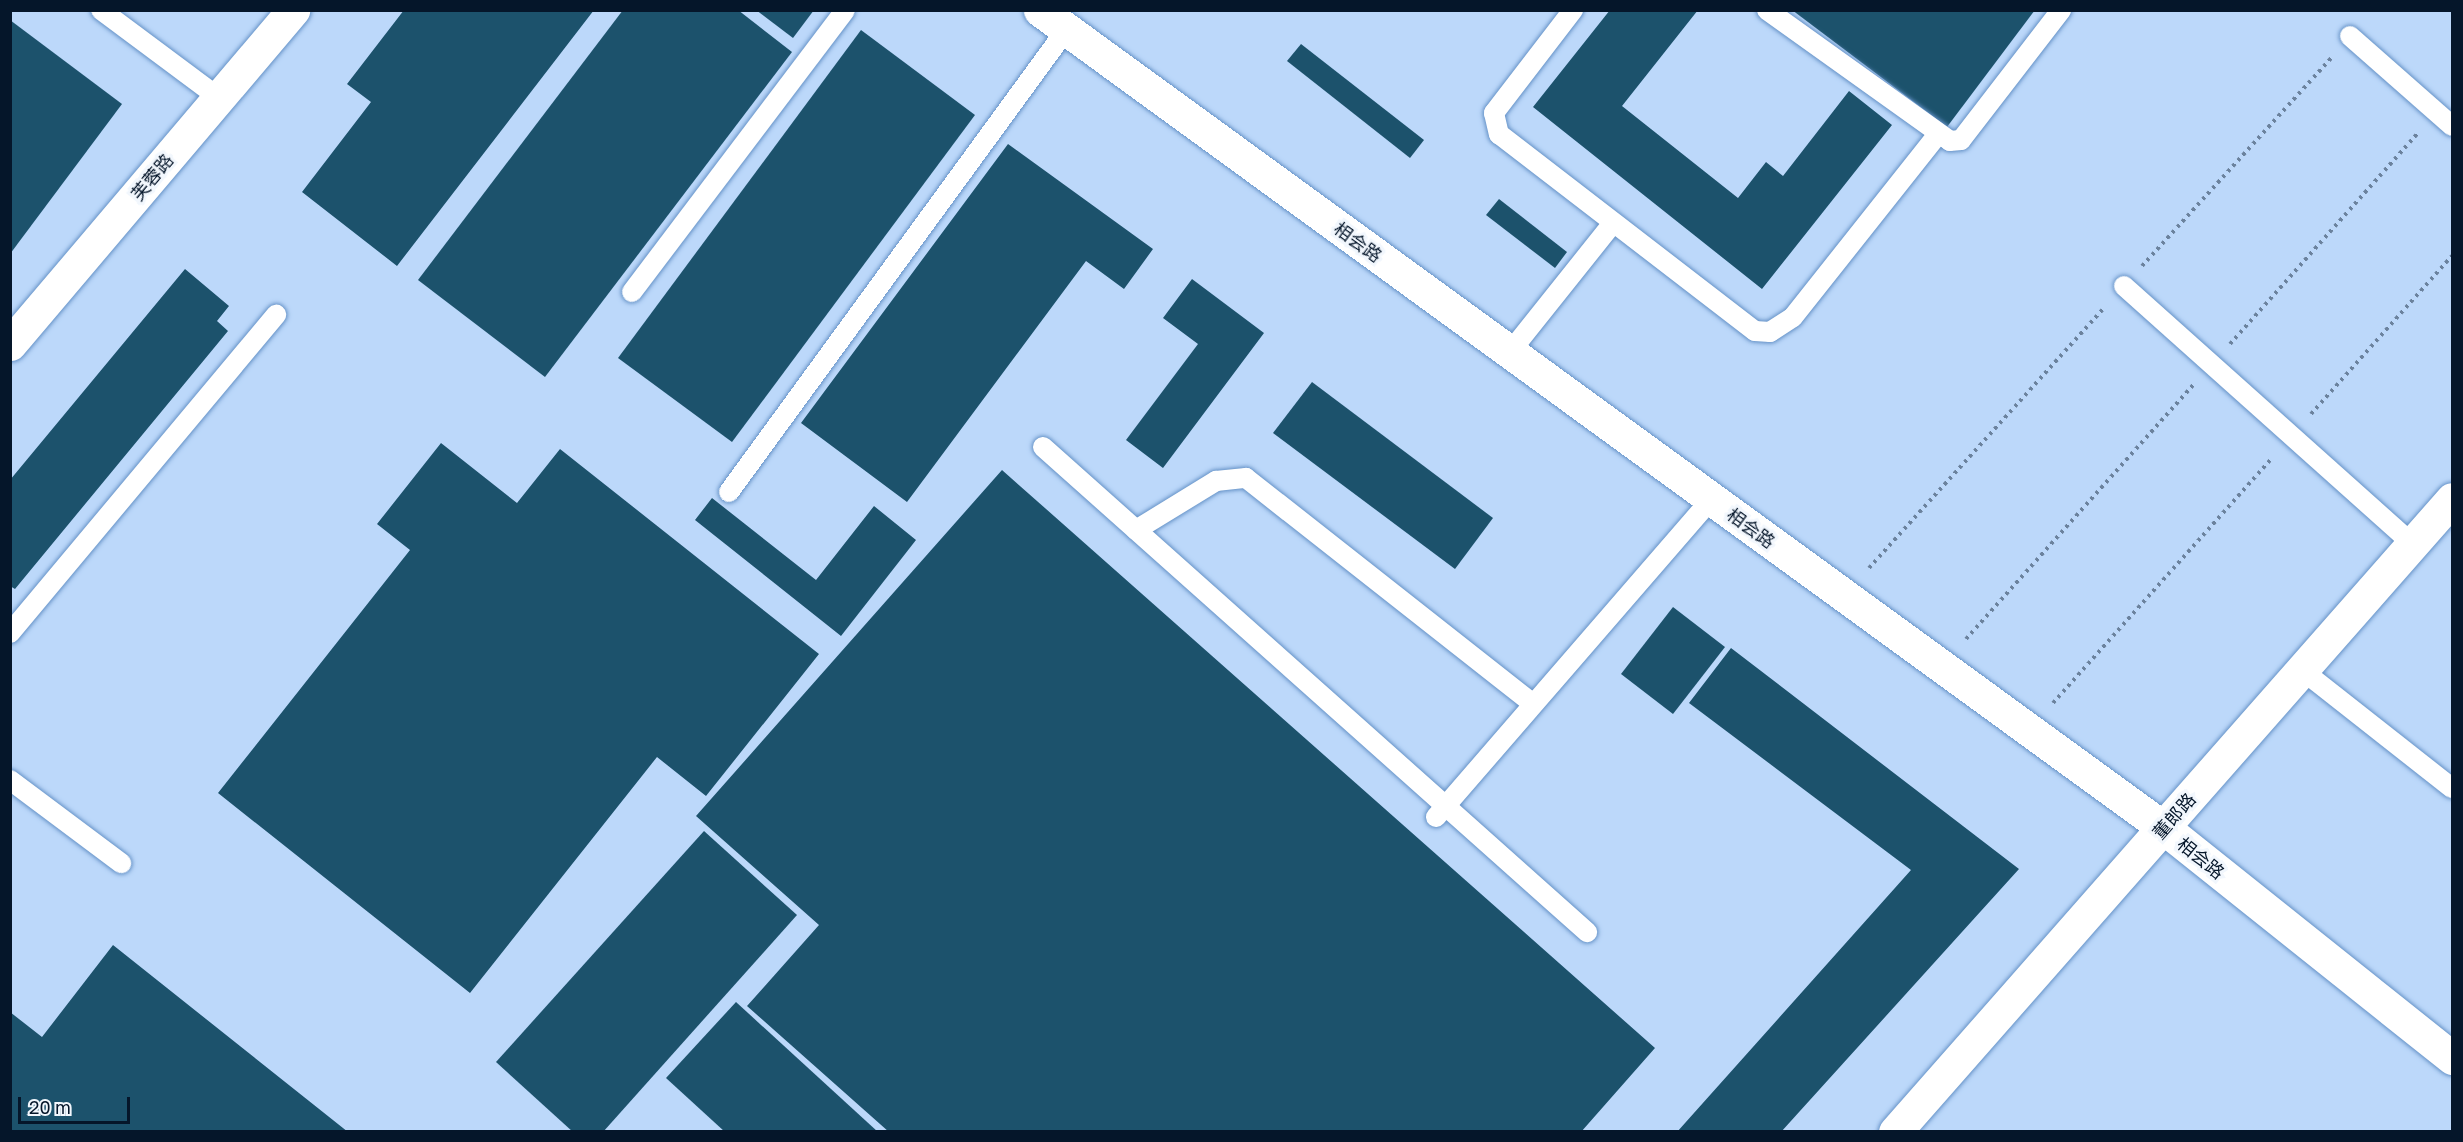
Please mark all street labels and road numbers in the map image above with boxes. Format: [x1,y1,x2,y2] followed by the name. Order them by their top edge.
[126,149,178,205] street label: 芙蓉路
[1330,217,1386,267] street label: 相会路
[1723,503,1779,553] street label: 相会路
[2148,789,2200,843] street label: 董郎路
[2173,833,2229,883] street label: 相会路

